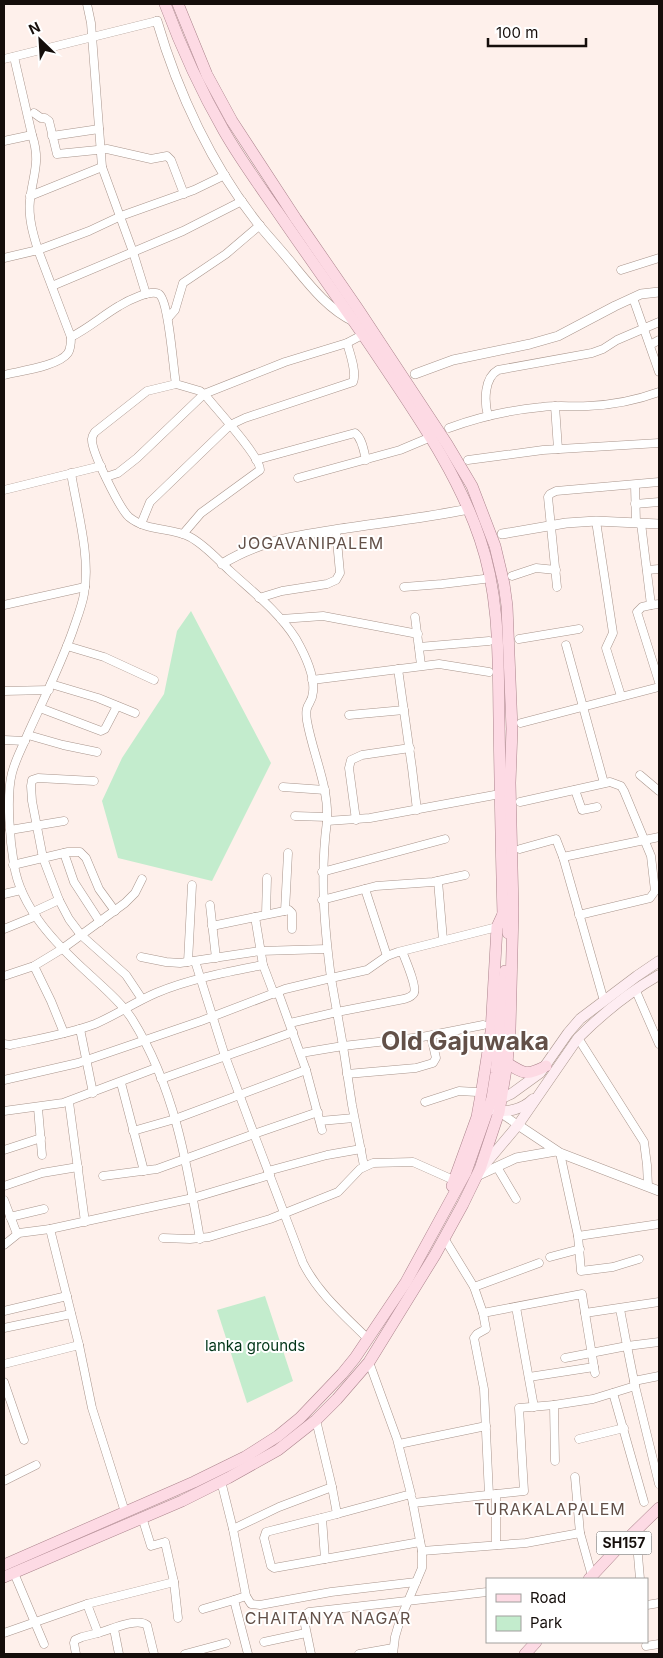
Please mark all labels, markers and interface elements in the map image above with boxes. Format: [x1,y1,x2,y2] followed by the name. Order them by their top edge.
[15,15,65,65] north arrow
[488,15,586,47] scale bar
[26,18,43,38] text: N
[496,23,538,42] text: 100 m
[238,533,384,553] district label: JOGAVANIPALEM
[381,1026,549,1056] district label: Old Gajuwaka
[205,1336,305,1355] park label: lanka grounds
[474,1499,626,1519] district label: TURAKALAPALEM
[596,1532,652,1555] road number: SH157
[486,1578,648,1643] legend
[530,1588,566,1607] text: Road
[245,1608,411,1628] district label: CHAITANYA NAGAR
[530,1613,563,1632] text: Park

